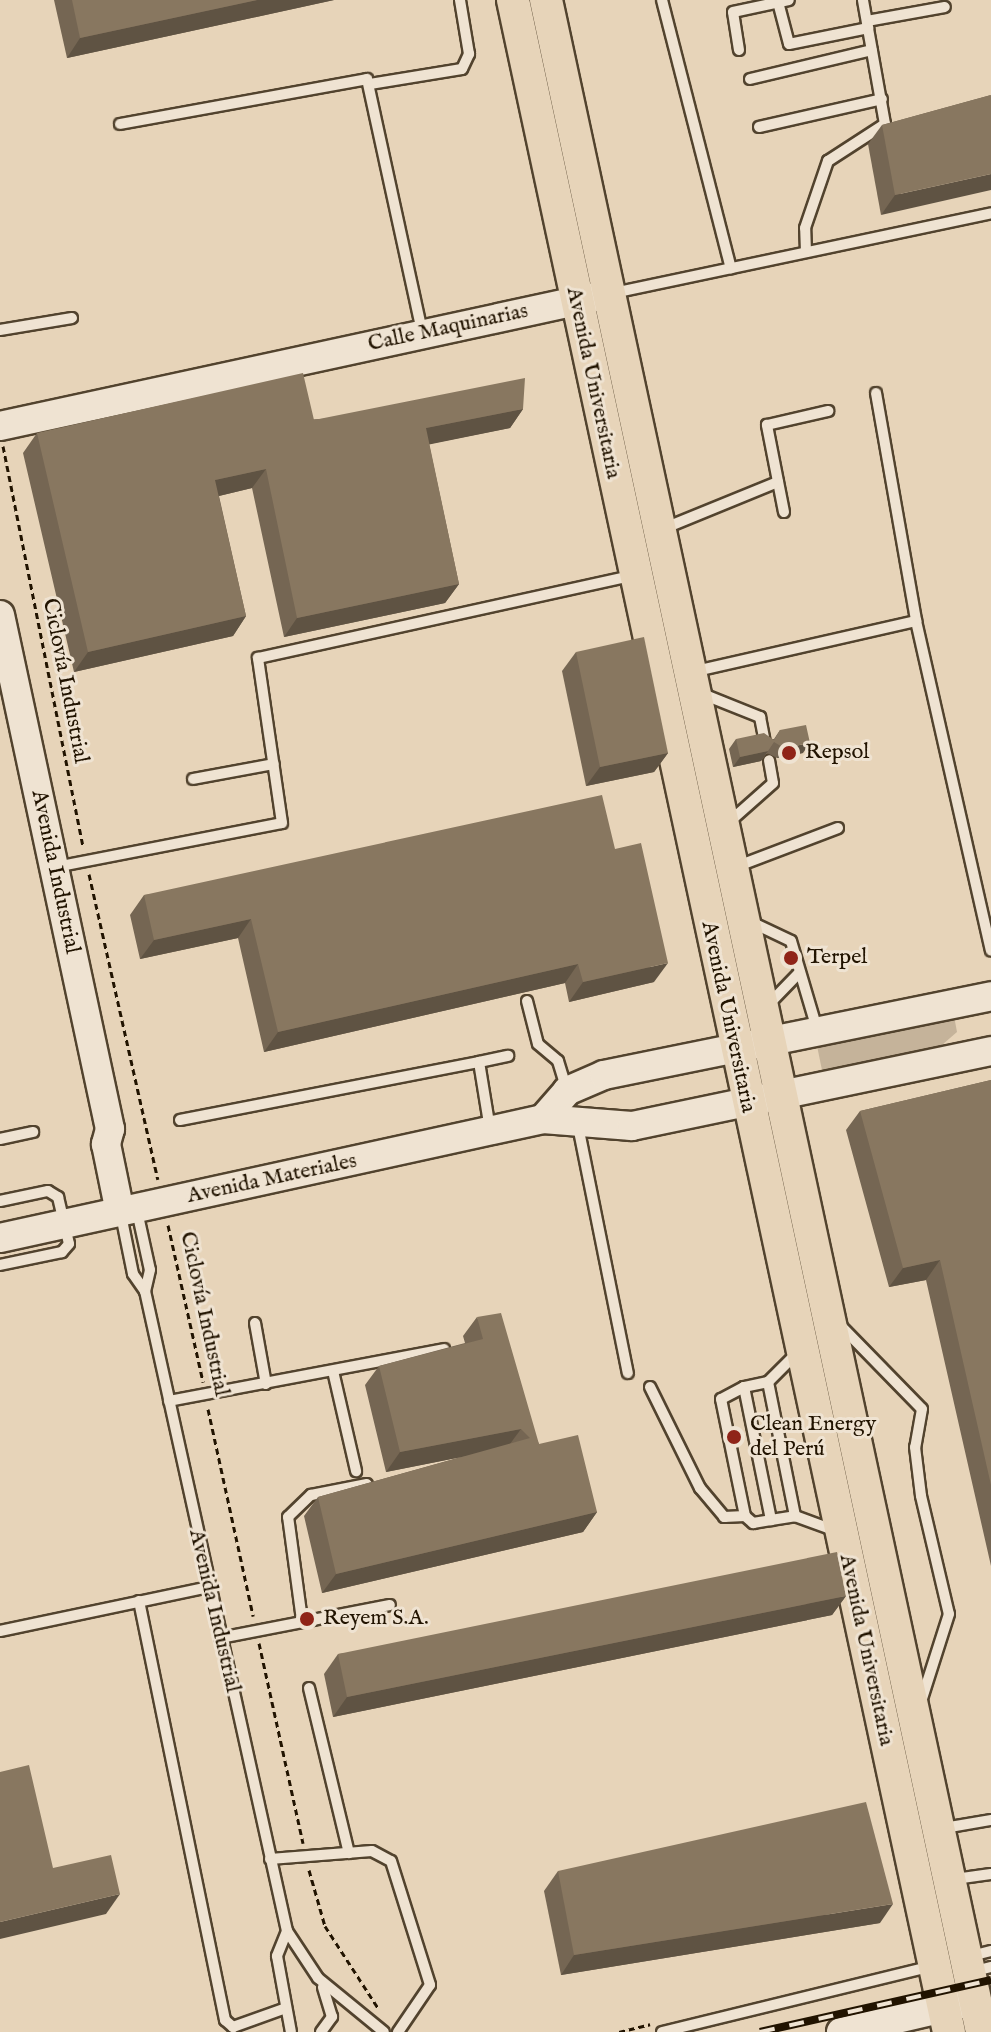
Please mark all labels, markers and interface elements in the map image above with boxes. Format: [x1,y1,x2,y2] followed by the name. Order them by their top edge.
[560,285,626,481] street label: Avenida Universitaria
[366,298,530,358] street label: Calle Maquinarias
[36,596,94,766] street label: Ciclovía Industrial
[805,740,869,766] place label: Repsol
[780,744,798,762] marker: Repsol
[25,788,85,956] street label: Avenida Industrial
[695,919,761,1115] street label: Avenida Universitaria
[807,945,867,971] place label: Terpel
[782,949,800,967] marker: Terpel
[185,1148,359,1210] street label: Avenida Materiales
[174,1229,234,1399] street label: Ciclovía Industrial
[750,1411,876,1462] place label: Clean Energy del Perú
[725,1428,743,1446] marker: Clean Energy del Perú
[182,1527,246,1695] street label: Avenida Industrial
[833,1552,899,1748] street label: Avenida Universitaria
[323,1606,429,1632] place label: Reyem S.A.
[298,1610,316,1628] marker: Reyem S.A.

